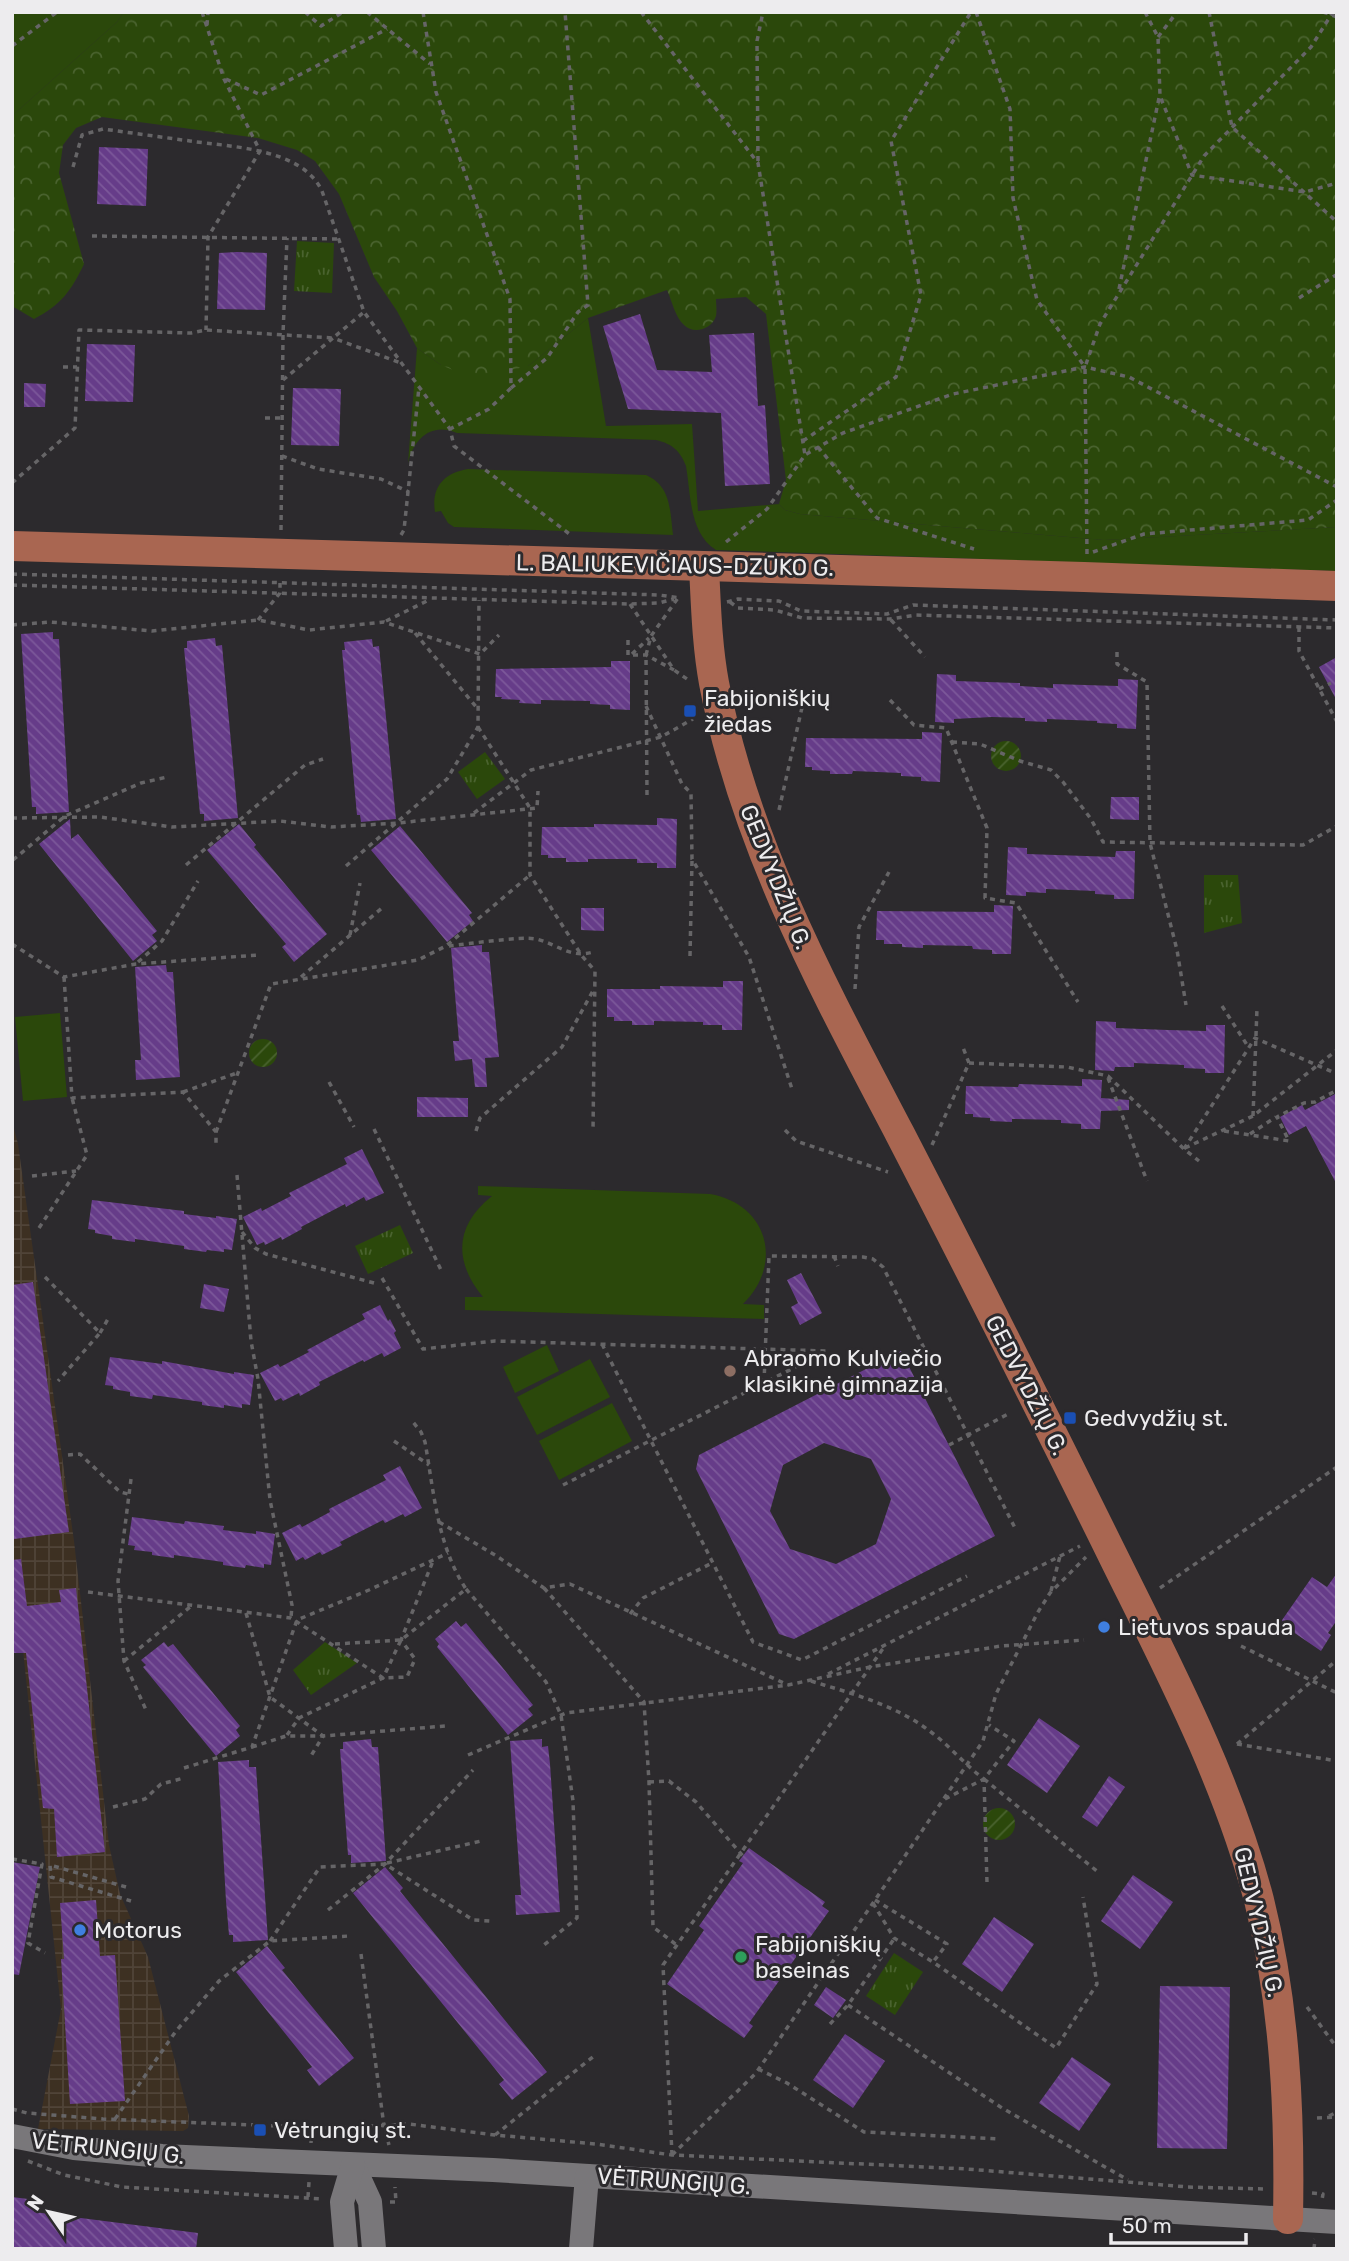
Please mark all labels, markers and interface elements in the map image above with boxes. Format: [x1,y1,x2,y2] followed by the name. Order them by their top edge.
[516,548,834,582] street label: L. BALIUKEVIČIAUS-DZŪKO G.
[704,684,830,738] place label: Fabijoniškių žiedas
[682,703,698,719] marker: Fabijoniškių žiedas
[734,801,818,953] street label: GEDVYDŽIŲ G.
[980,1310,1074,1460] street label: GEDVYDŽIŲ G.
[744,1344,944,1398] place label: Abraomo Kulviečio klasikinė gimnazija
[722,1363,738,1379] marker: Abraomo Kulviečio klasikinė gimnazija
[1084,1404,1228,1432] place label: Gedvydžių st.
[1062,1410,1078,1426] marker: Gedvydžių st.
[1118,1613,1293,1641] place label: Lietuvos spauda
[1096,1619,1112,1635] marker: Lietuvos spauda
[1228,1844,1290,2000] street label: GEDVYDŽIŲ G.
[94,1916,182,1944] place label: Motorus
[72,1922,88,1938] marker: Motorus
[755,1930,881,1984] place label: Fabijoniškių baseinas
[733,1949,749,1965] marker: Fabijoniškių baseinas
[274,2116,411,2144] place label: Vėtrungių st.
[252,2122,268,2138] marker: Vėtrungių st.
[30,2126,186,2170] street label: VĖTRUNGIŲ G.
[596,2162,752,2200] street label: VĖTRUNGIŲ G.
[14,2177,84,2247] north arrow
[22,2191,49,2215] text: N
[1111,2202,1246,2246] scale bar
[1122,2213,1172,2238] text: 50 m

